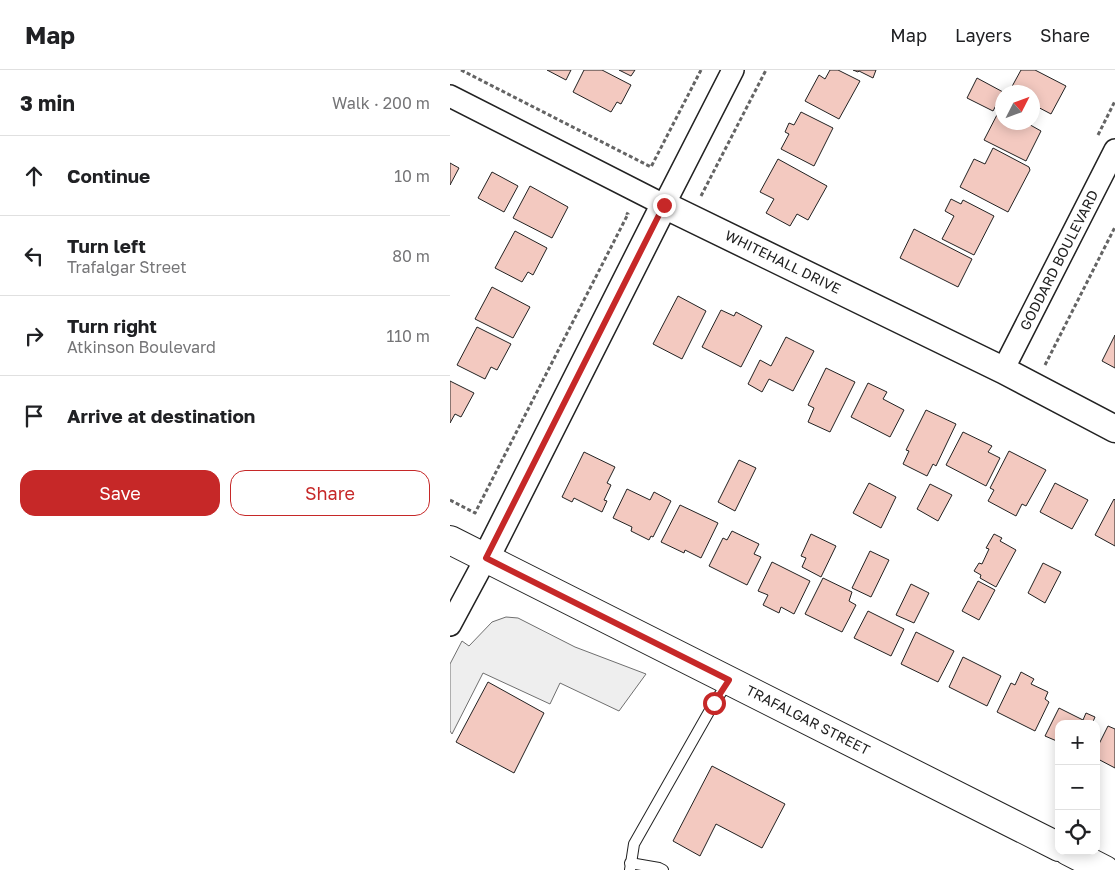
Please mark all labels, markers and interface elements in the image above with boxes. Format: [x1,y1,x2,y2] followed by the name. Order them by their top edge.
[25,20,75,49] text: Map
[890,24,927,46] text: Map
[955,24,1012,46] text: Layers
[1040,24,1090,46] text: Share
[995,85,1040,130] north arrow
[20,90,75,116] text: 3 min
[332,93,430,113] text: Walk · 200 m
[20,162,48,190] icon: ahead
[67,164,150,187] text: Continue
[394,166,430,186] text: 10 m
[1016,187,1101,333] street label: GODDARD BOULEVARD
[653,194,676,217] route end
[723,226,844,297] street label: WHITEHALL DRIVE
[67,234,146,257] text: Turn left
[20,242,48,270] icon: left
[392,246,430,266] text: 80 m
[67,257,187,277] text: Trafalgar Street
[67,314,157,337] text: Turn right
[20,322,48,350] icon: right
[386,326,430,346] text: 110 m
[67,337,216,357] text: Atkinson Boulevard
[20,402,48,430] icon: arrive
[67,404,255,427] text: Arrive at destination
[20,470,220,516] button: Save
[230,470,430,516] button: Share
[743,681,873,758] street label: TRAFALGAR STREET
[703,692,726,715] route start
[1055,720,1100,855] map controls
[1055,720,1100,765] button: +
[1055,765,1100,810] button: −
[1055,810,1100,855] button: locate

